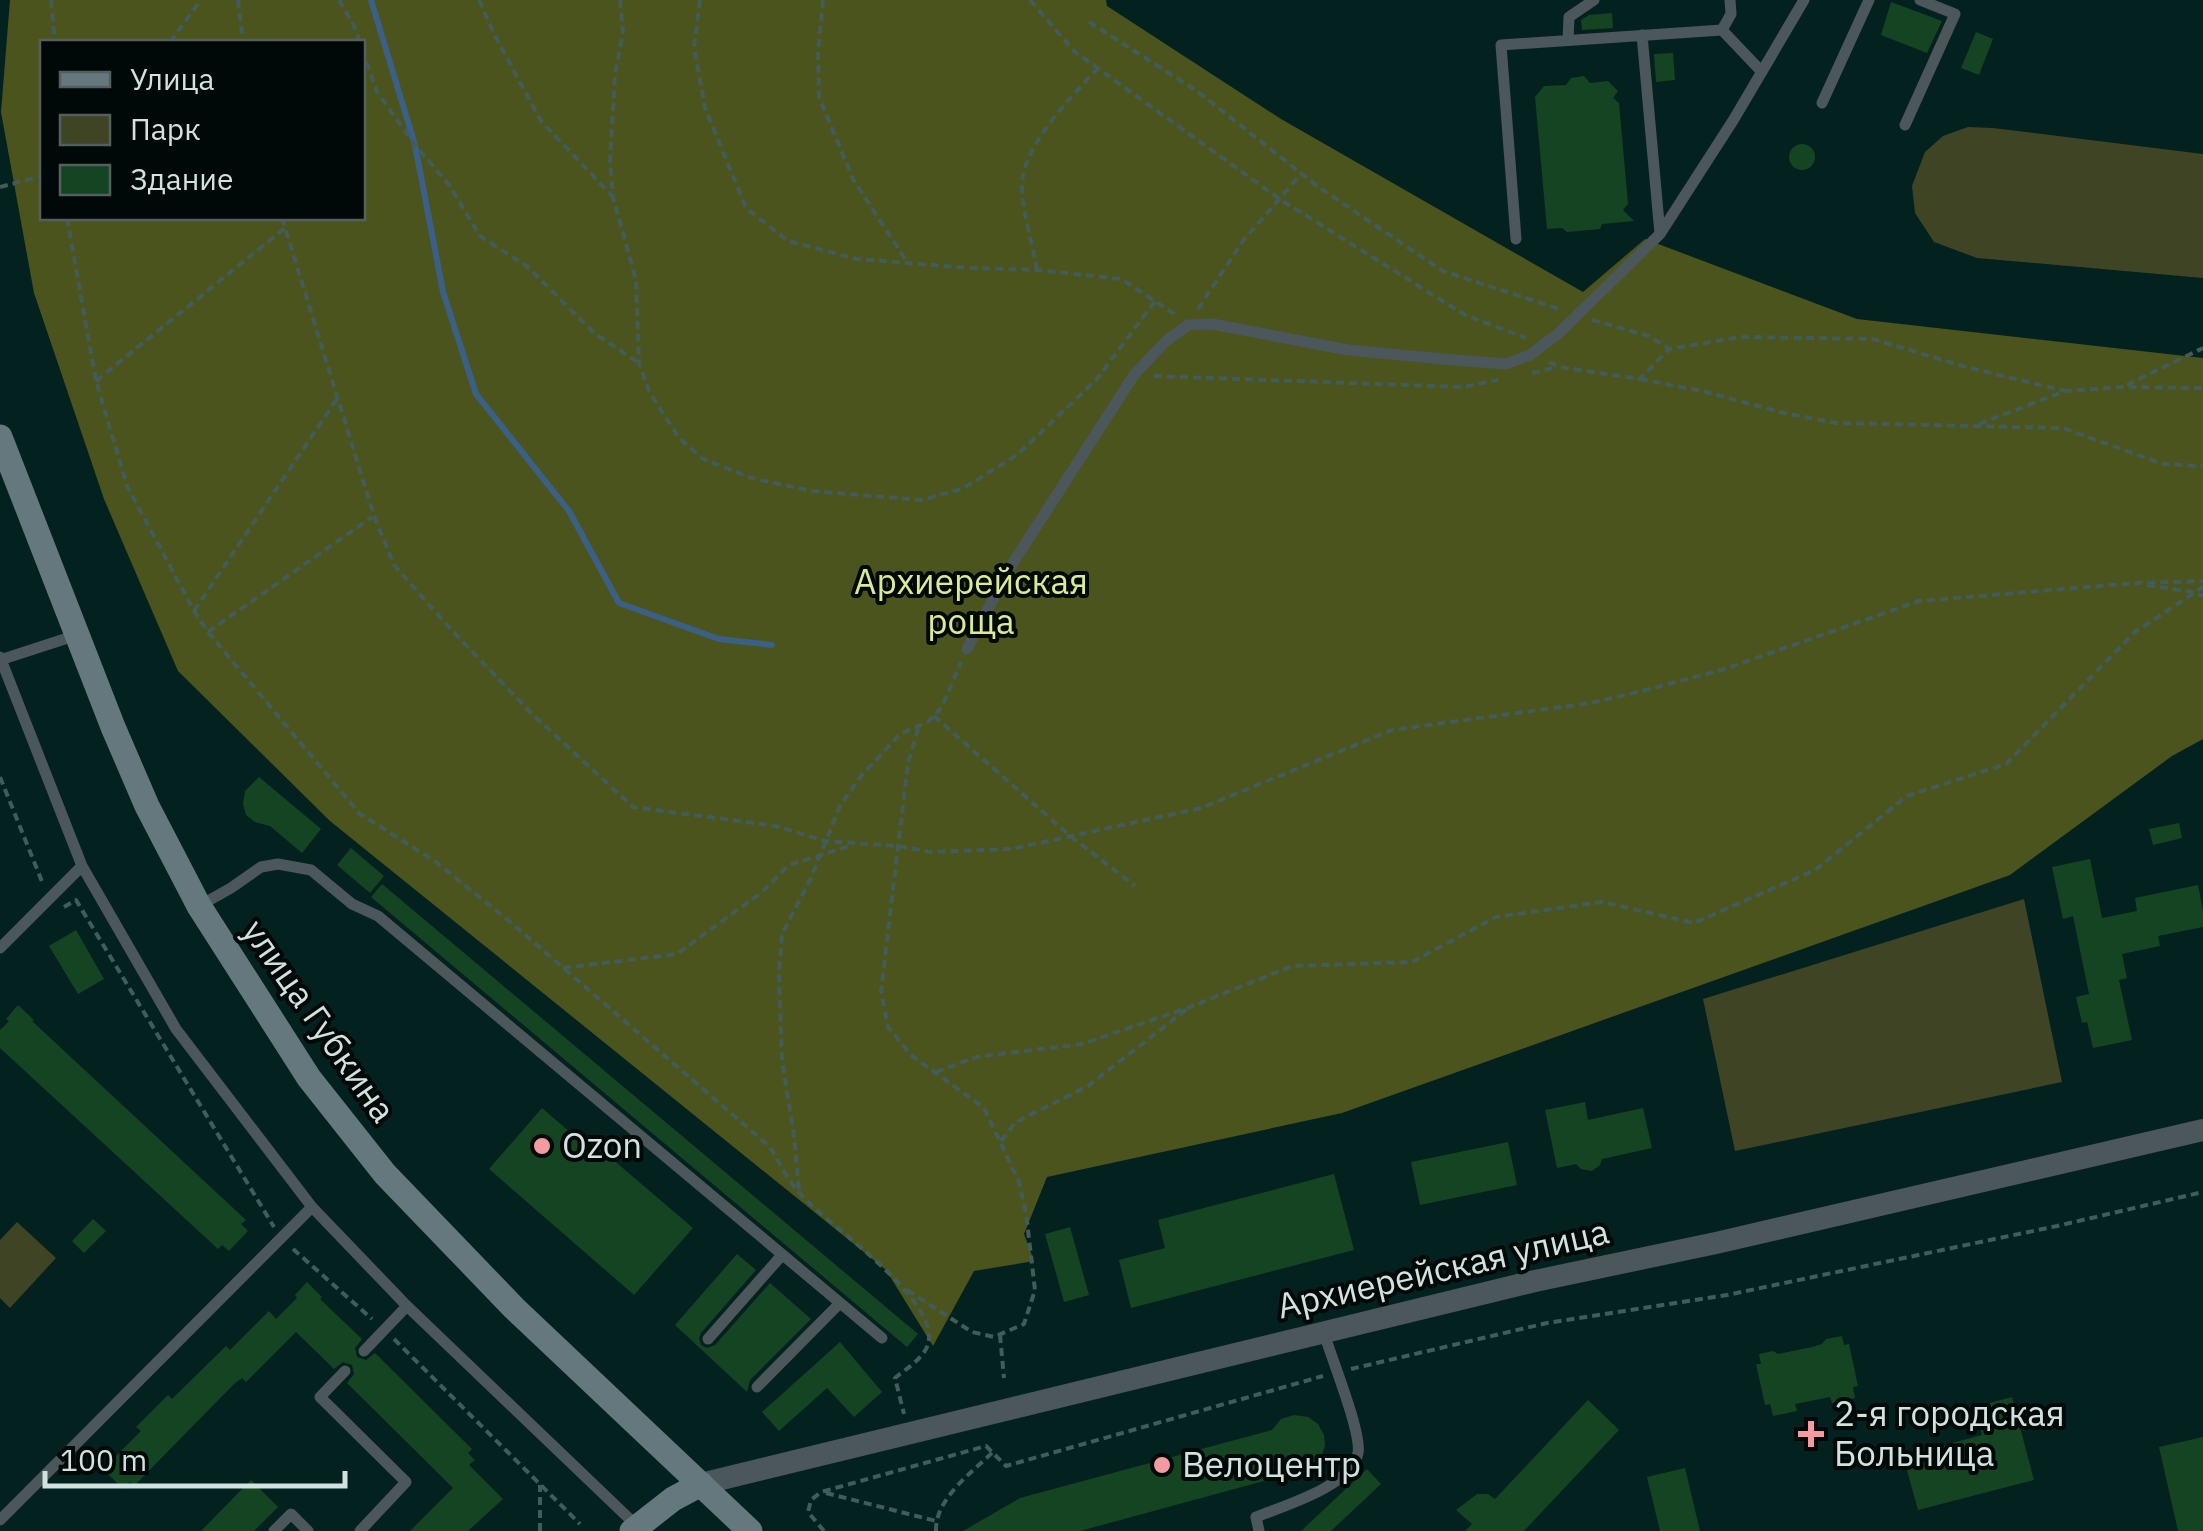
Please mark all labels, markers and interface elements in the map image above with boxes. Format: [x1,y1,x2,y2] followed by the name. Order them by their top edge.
[40,40,365,220] legend
[130,59,215,98] text: Улица
[130,109,201,148] text: Парк
[130,159,233,198] text: Здание
[854,558,1088,644] park label: Архиерейская роща
[233,910,407,1131] street label: улица Губкина
[562,1122,642,1168] place label: Ozon
[531,1135,553,1157] marker: Ozon
[1272,1207,1613,1329] street label: Архиерейская улица
[1834,1390,2065,1476] place label: 2-я городская Больница
[1798,1421,1824,1447] marker: 2-я городская Больница
[45,1426,345,1488] scale bar
[60,1440,147,1479] text: 100 m
[1182,1441,1361,1487] place label: Велоцентр
[1151,1454,1173,1476] marker: Велоцентр

